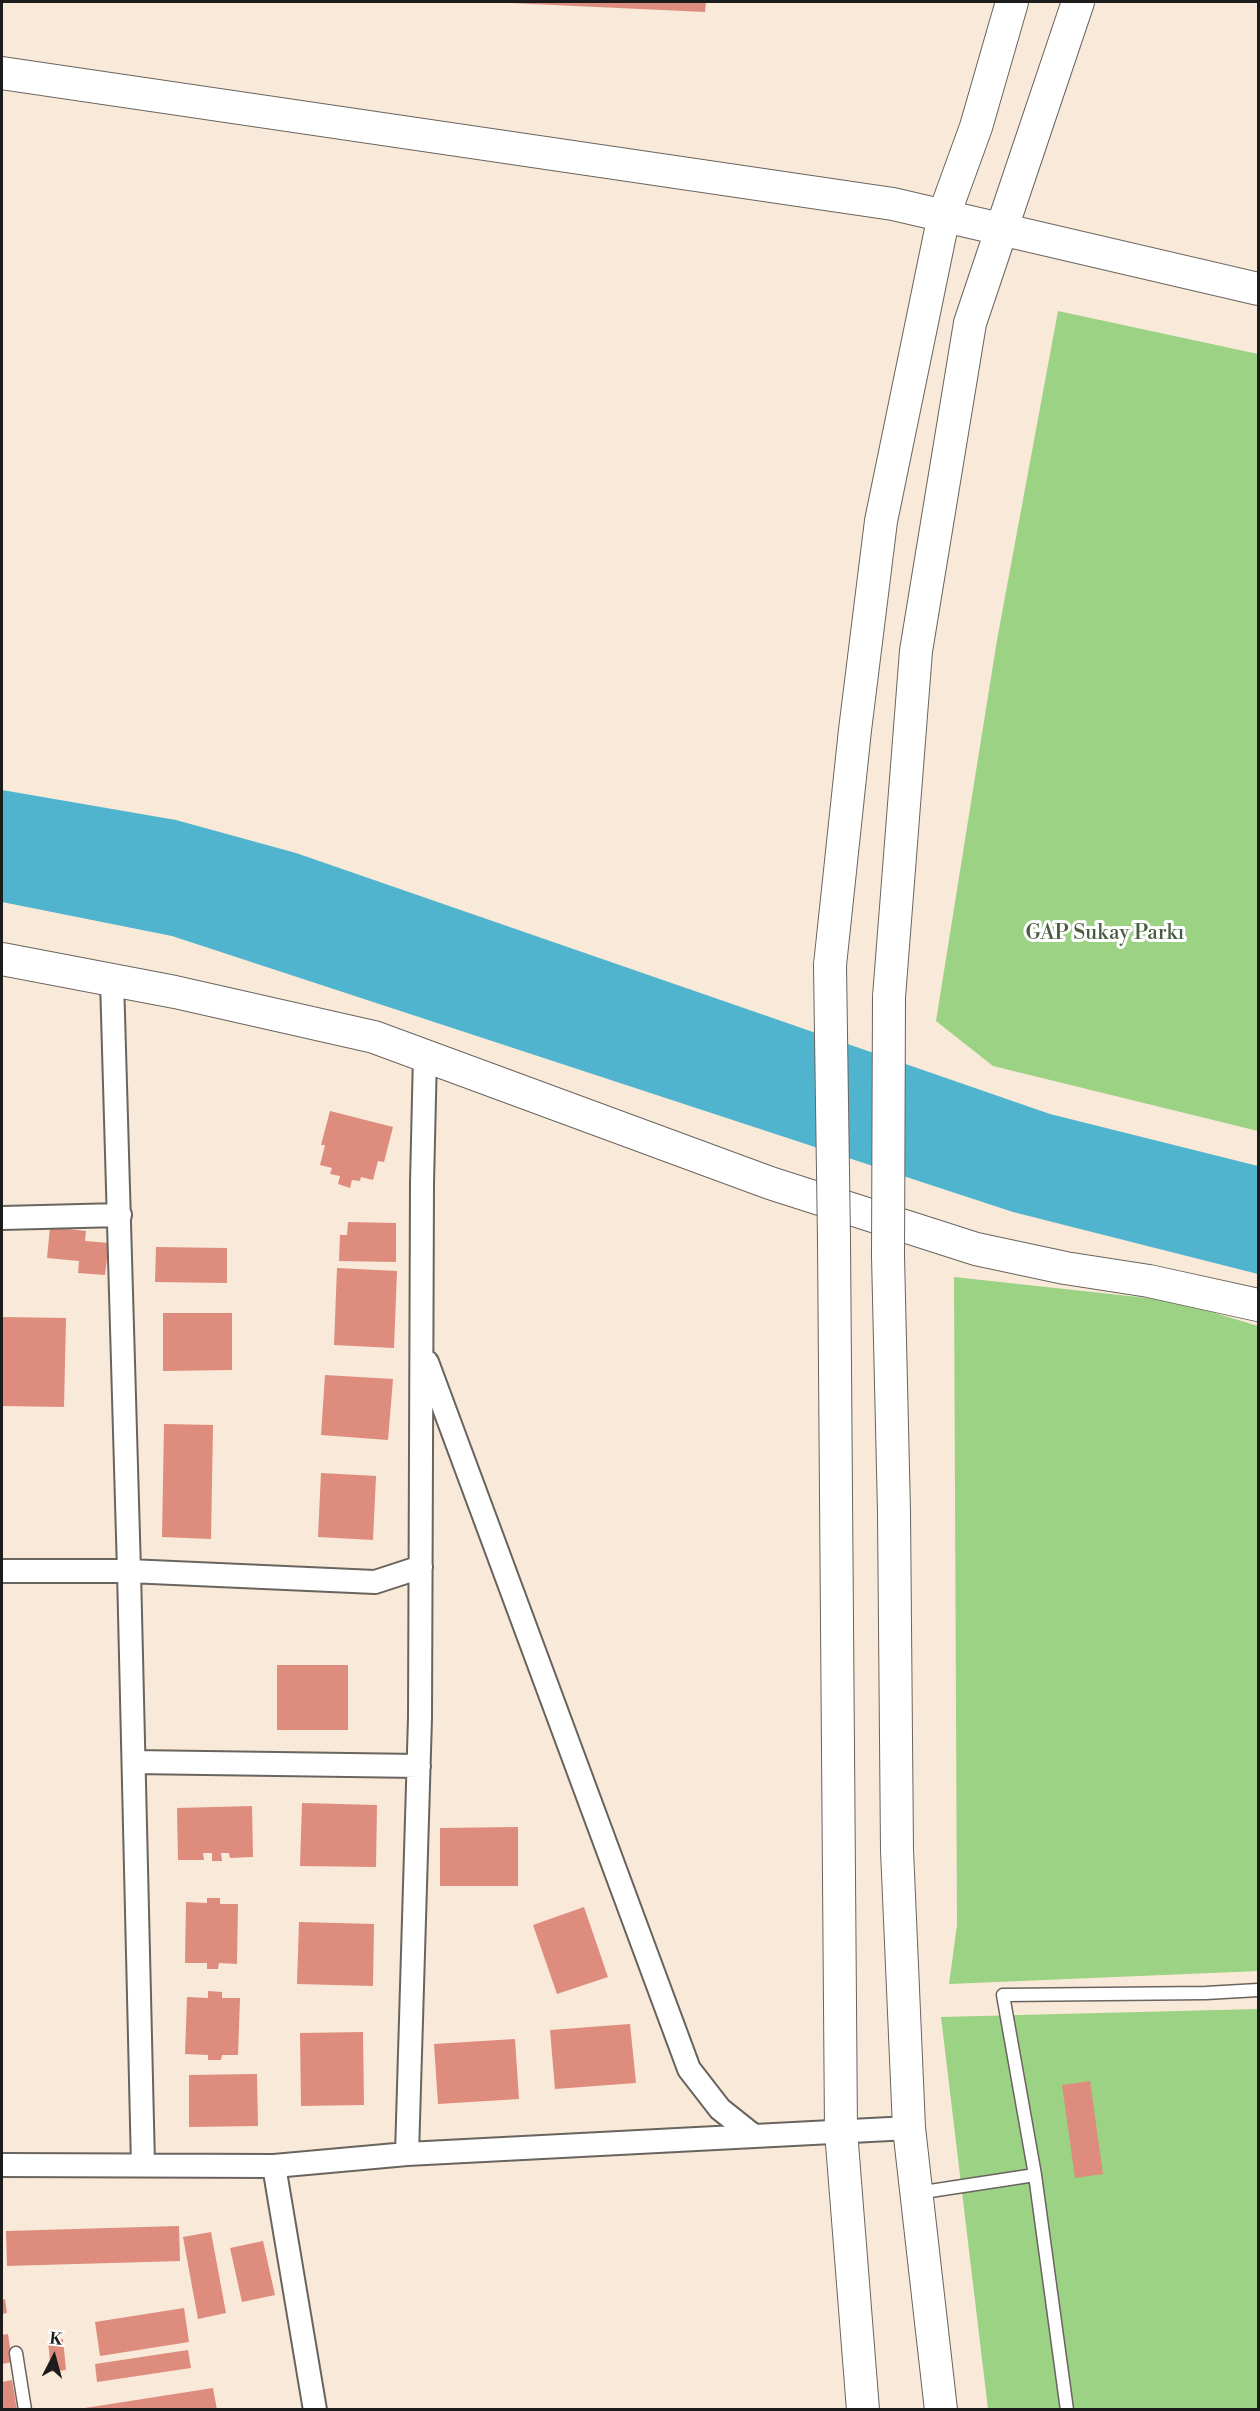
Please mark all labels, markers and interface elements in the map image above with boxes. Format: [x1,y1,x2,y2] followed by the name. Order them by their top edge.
[1026,921,1184,947] park label: GAP Sukay Parkı
[24,2327,84,2387] north arrow
[48,2328,63,2350] text: K

